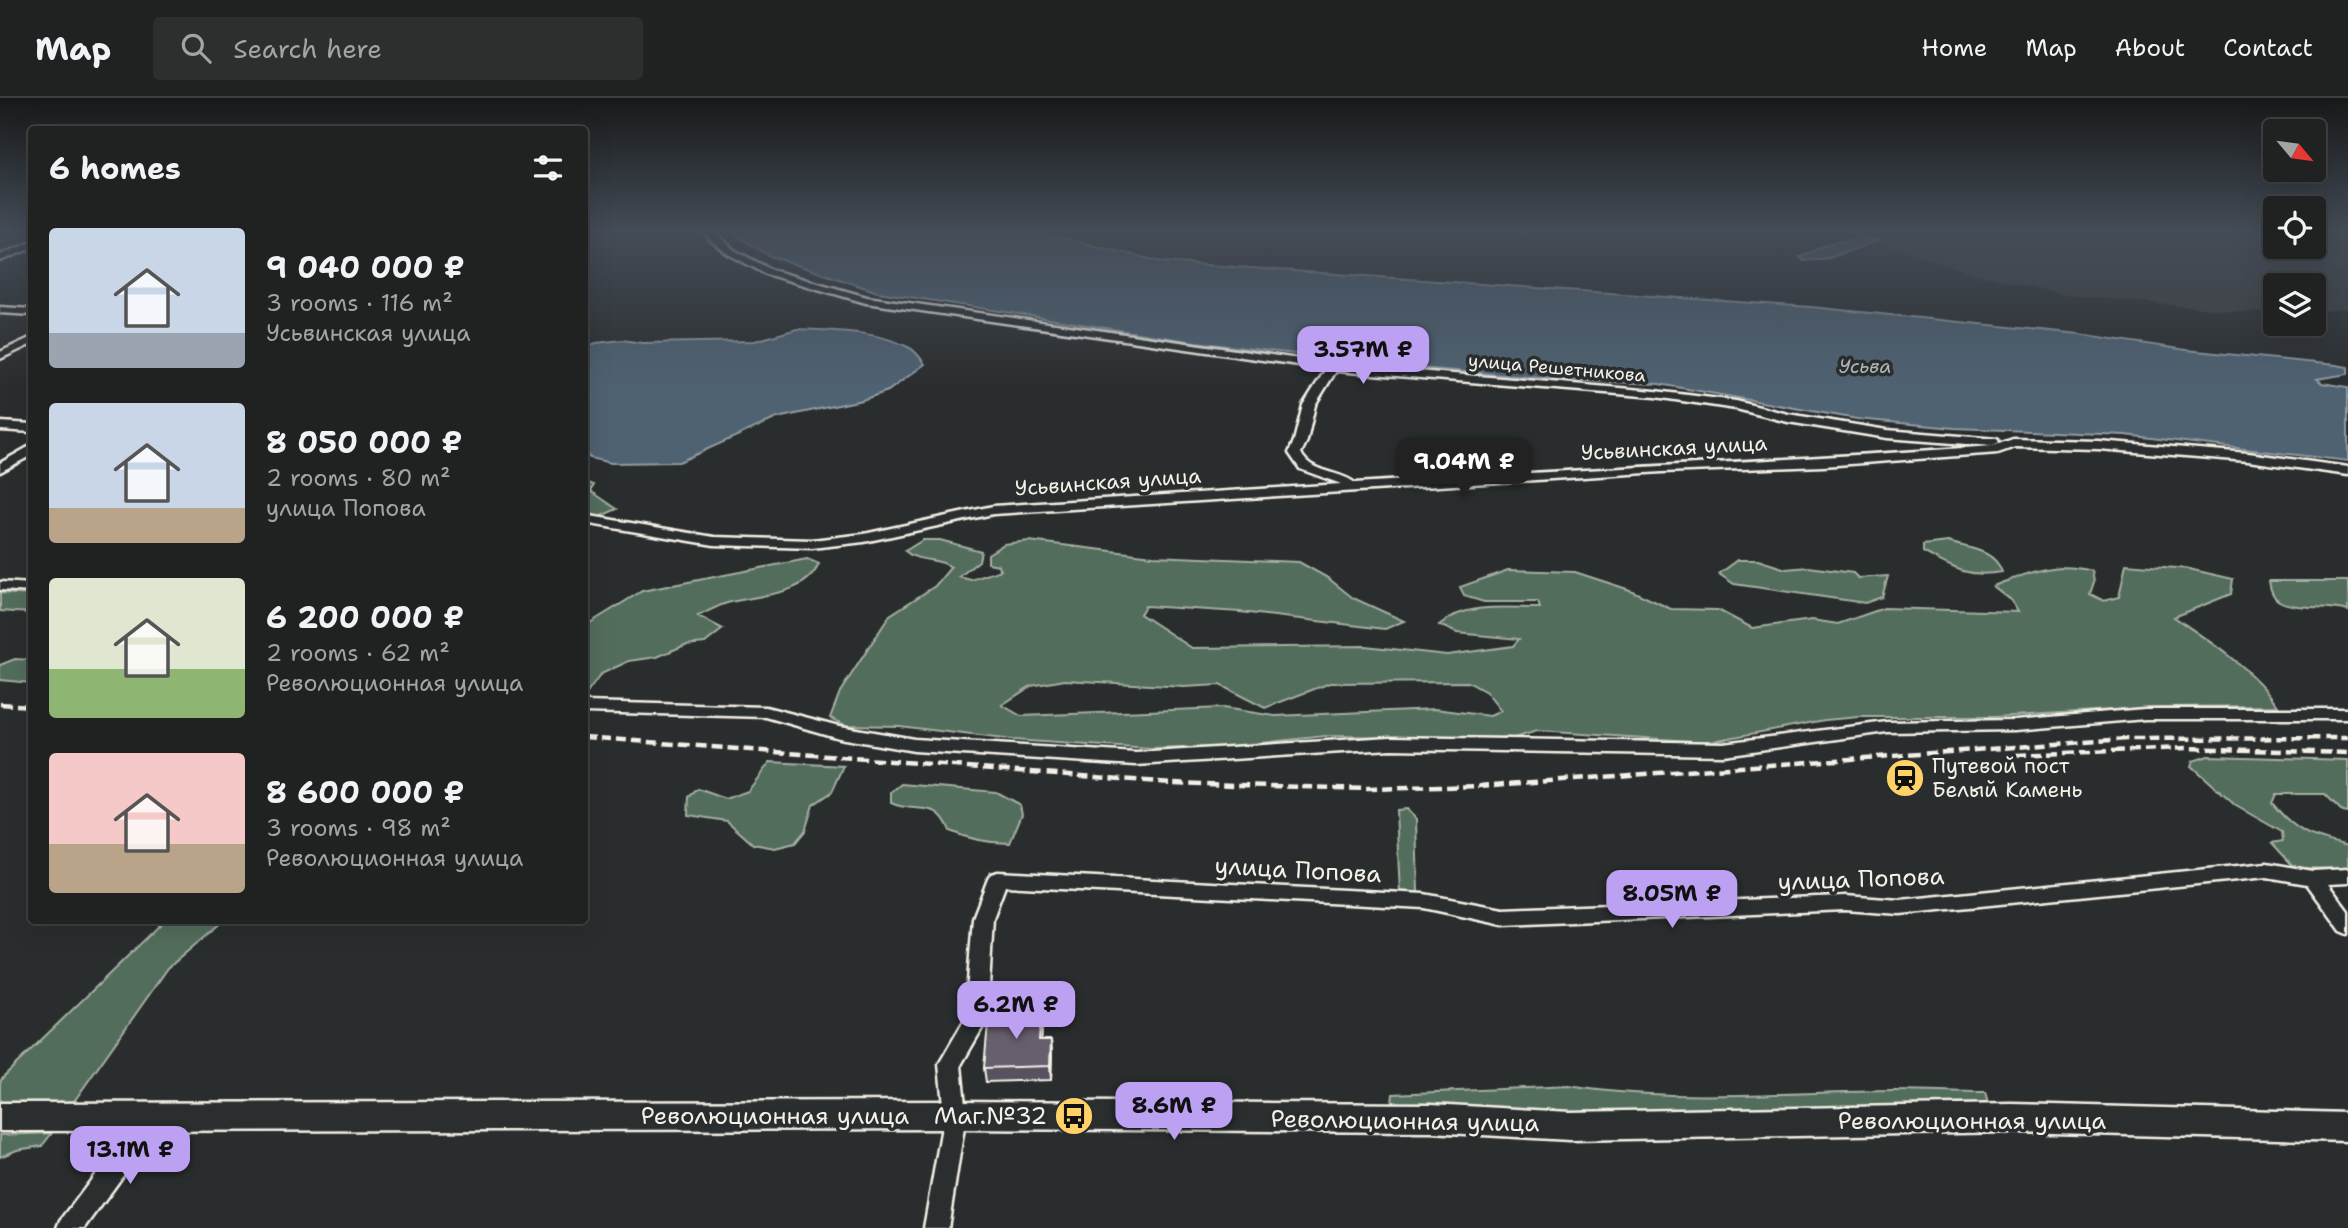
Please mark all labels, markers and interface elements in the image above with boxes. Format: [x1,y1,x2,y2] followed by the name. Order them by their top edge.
[153,17,643,80] search box
[35,26,111,71] text: Map
[177,29,215,67] icon: search
[233,31,382,66] text: Search here
[1921,32,1987,64] text: Home
[2025,32,2077,64] text: Map
[2115,32,2185,64] text: About
[2223,32,2313,64] text: Contact
[2263,119,2326,182] north arrow
[2263,119,2326,336] map controls
[49,148,181,189] text: 6 homes
[529,149,567,187] icon: filters
[2263,196,2326,259] button: locate
[266,247,465,288] text: 9 040 000 ₽
[105,256,189,340] icon: home
[2263,273,2326,336] button: layers
[266,288,453,318] text: 3 rooms · 116 m²
[266,318,470,348] text: Усьвинская улица
[1298,327,1428,386] pin: 3.57M ₽
[1313,334,1413,364] text: 3.57M ₽
[1467,348,1647,388] street label: улица Решетникова
[1839,354,1891,379] water label: Усьва
[266,422,462,463] text: 8 050 000 ₽
[1580,429,1768,467] street label: Усьвинская улица
[105,431,189,515] icon: home
[1399,438,1529,498] pin: 9.04M ₽
[1413,446,1515,476] text: 9.04M ₽
[1014,462,1202,502] street label: Усьвинская улица
[266,463,451,493] text: 2 rooms · 80 m²
[266,493,426,523] text: улица Попова
[266,597,464,638] text: 6 200 000 ₽
[105,606,189,690] icon: home
[266,638,450,668] text: 2 rooms · 62 m²
[266,668,523,698] text: Революционная улица
[1932,752,2083,804] place label: Путевой пост Белый Камень
[1884,757,1926,799] station icon: Путевой пост Белый Камень
[266,772,465,813] text: 8 600 000 ₽
[105,781,189,865] icon: home
[266,813,451,843] text: 3 rooms · 98 m²
[266,843,523,873] text: Революционная улица
[1214,850,1382,890] street label: улица Попова
[1777,860,1945,898] street label: улица Попова
[1607,870,1737,930] pin: 8.05M ₽
[1622,878,1722,908] text: 8.05M ₽
[959,982,1073,1041] pin: 6.2M ₽
[973,989,1059,1019] text: 6.2M ₽
[1117,1082,1231,1142] pin: 8.6M ₽
[1131,1090,1217,1120] text: 8.6M ₽
[1053,1095,1095,1137] bus stop icon: Маг.№32
[641,1100,909,1132] street label: Революционная улица
[934,1100,1047,1132] place label: Маг.№32
[1270,1103,1540,1139] street label: Революционная улица
[1838,1105,2106,1137] street label: Революционная улица
[65,1126,195,1186] pin: 13.1M ₽
[86,1134,174,1164] text: 13.1M ₽

